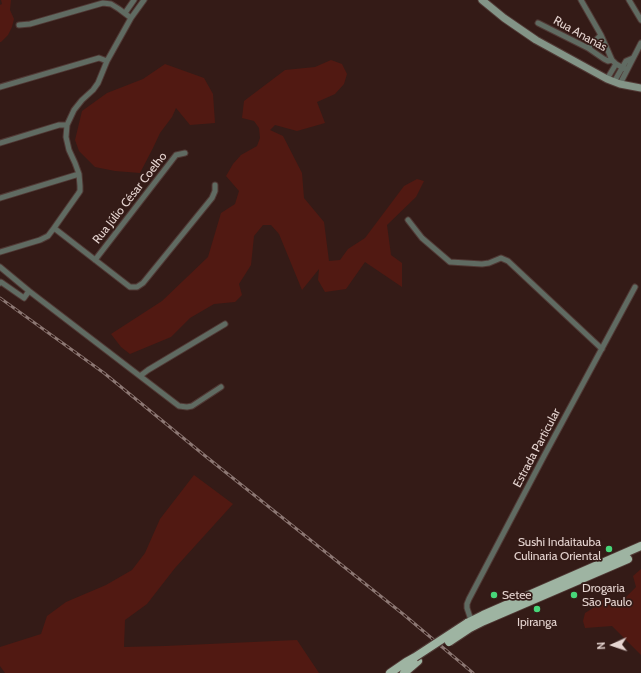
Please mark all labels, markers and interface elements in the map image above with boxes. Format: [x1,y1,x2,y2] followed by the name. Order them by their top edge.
[551,13,609,55] street label: Rua Ananás
[90,149,170,247] street label: Rua Júlio César Coelho
[510,406,564,490] street label: Estrada Particular
[514,535,601,563] place label: Sushi Indaitauba Culinaria Oriental
[604,544,614,554] marker: Sushi Indaitauba Culinaria Oriental
[582,581,632,609] place label: Drogaria São Paulo
[502,588,531,602] place label: Setee
[489,590,499,600] marker: Setee
[569,590,579,600] marker: Drogaria São Paulo
[532,604,542,614] marker: Ipiranga
[517,615,557,629] place label: Ipiranga
[593,625,633,665] north arrow
[594,641,608,650] text: N

